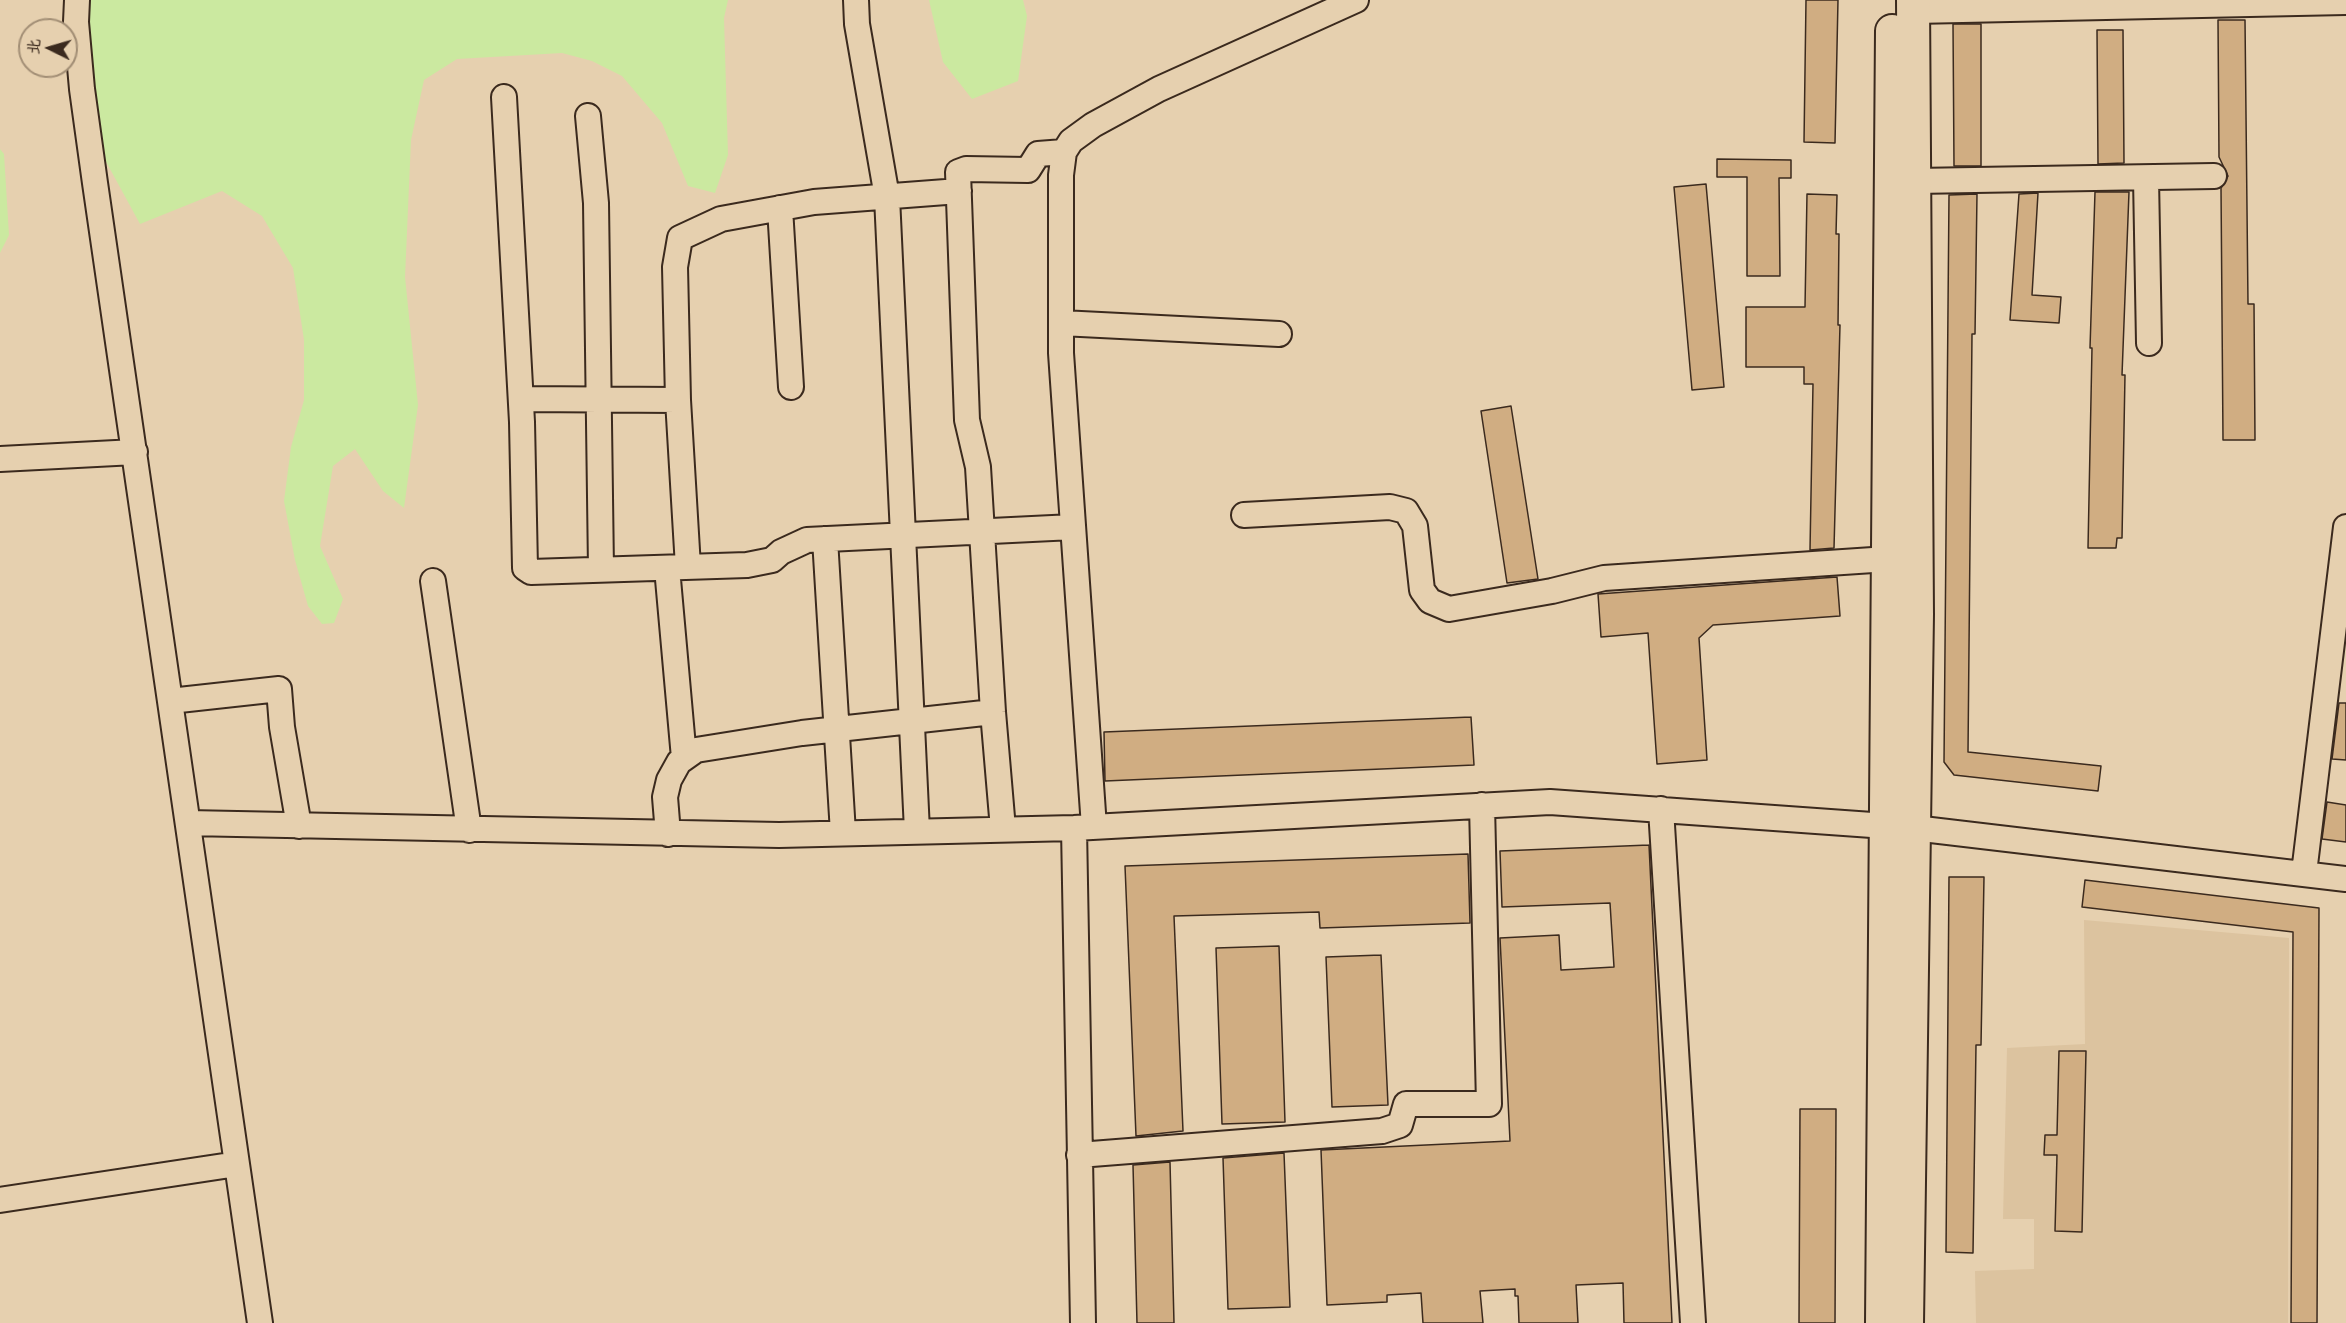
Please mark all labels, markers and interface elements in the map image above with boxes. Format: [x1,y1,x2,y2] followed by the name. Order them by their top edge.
[18,18,78,78] north arrow
[19,38,45,56] text: 北

